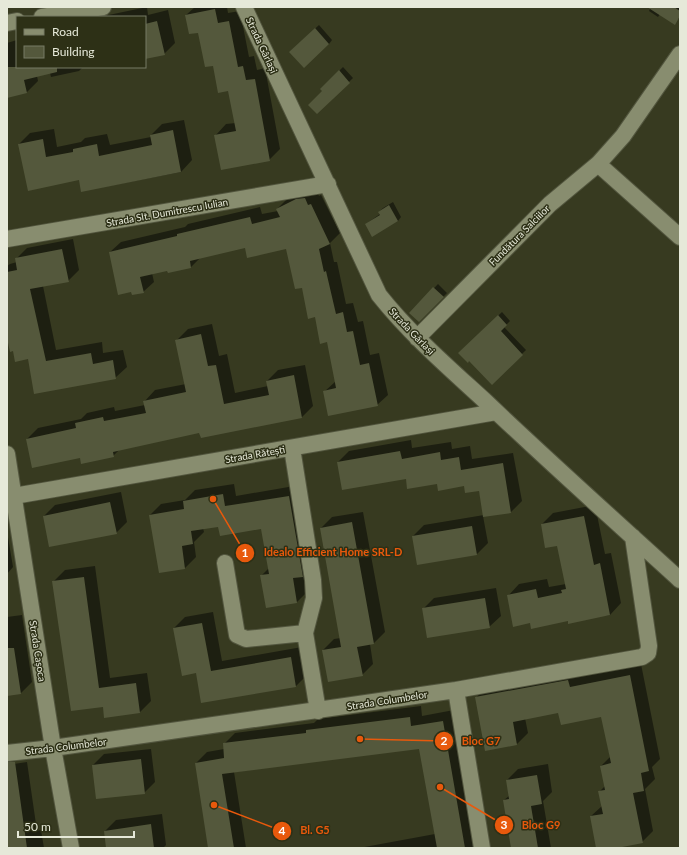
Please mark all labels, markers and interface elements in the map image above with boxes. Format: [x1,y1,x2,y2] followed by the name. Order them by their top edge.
[244,15,280,75] street label: Strada Gârlași
[16,16,146,68] legend
[52,24,79,39] text: Road
[52,44,95,59] text: Building
[105,195,229,229] street label: Strada Slt. Dumitrescu Iulian
[486,202,552,268] street label: Fundătura Salciilor
[387,305,437,357] street label: Strada Gârlași
[224,443,286,465] street label: Strada Rătești
[235,541,410,564] callout: Idealo Efficient Home SRL-D
[242,545,249,560] text: 1
[264,545,402,558] text: Idealo Efficient Home SRL-D
[27,620,49,683] street label: Strada Cașoca
[346,688,428,712] street label: Strada Columbelor
[434,729,508,752] callout: Bloc G7
[441,733,448,748] text: 2
[462,734,500,747] text: Bloc G7
[25,735,107,757] street label: Strada Columbelor
[18,813,134,839] scale bar
[494,813,568,836] callout: Bloc G9
[501,817,508,832] text: 3
[522,818,560,831] text: Bloc G9
[24,819,51,834] text: 50 m
[272,819,338,842] callout: Bl. G5
[279,823,286,838] text: 4
[300,823,330,836] text: Bl. G5

